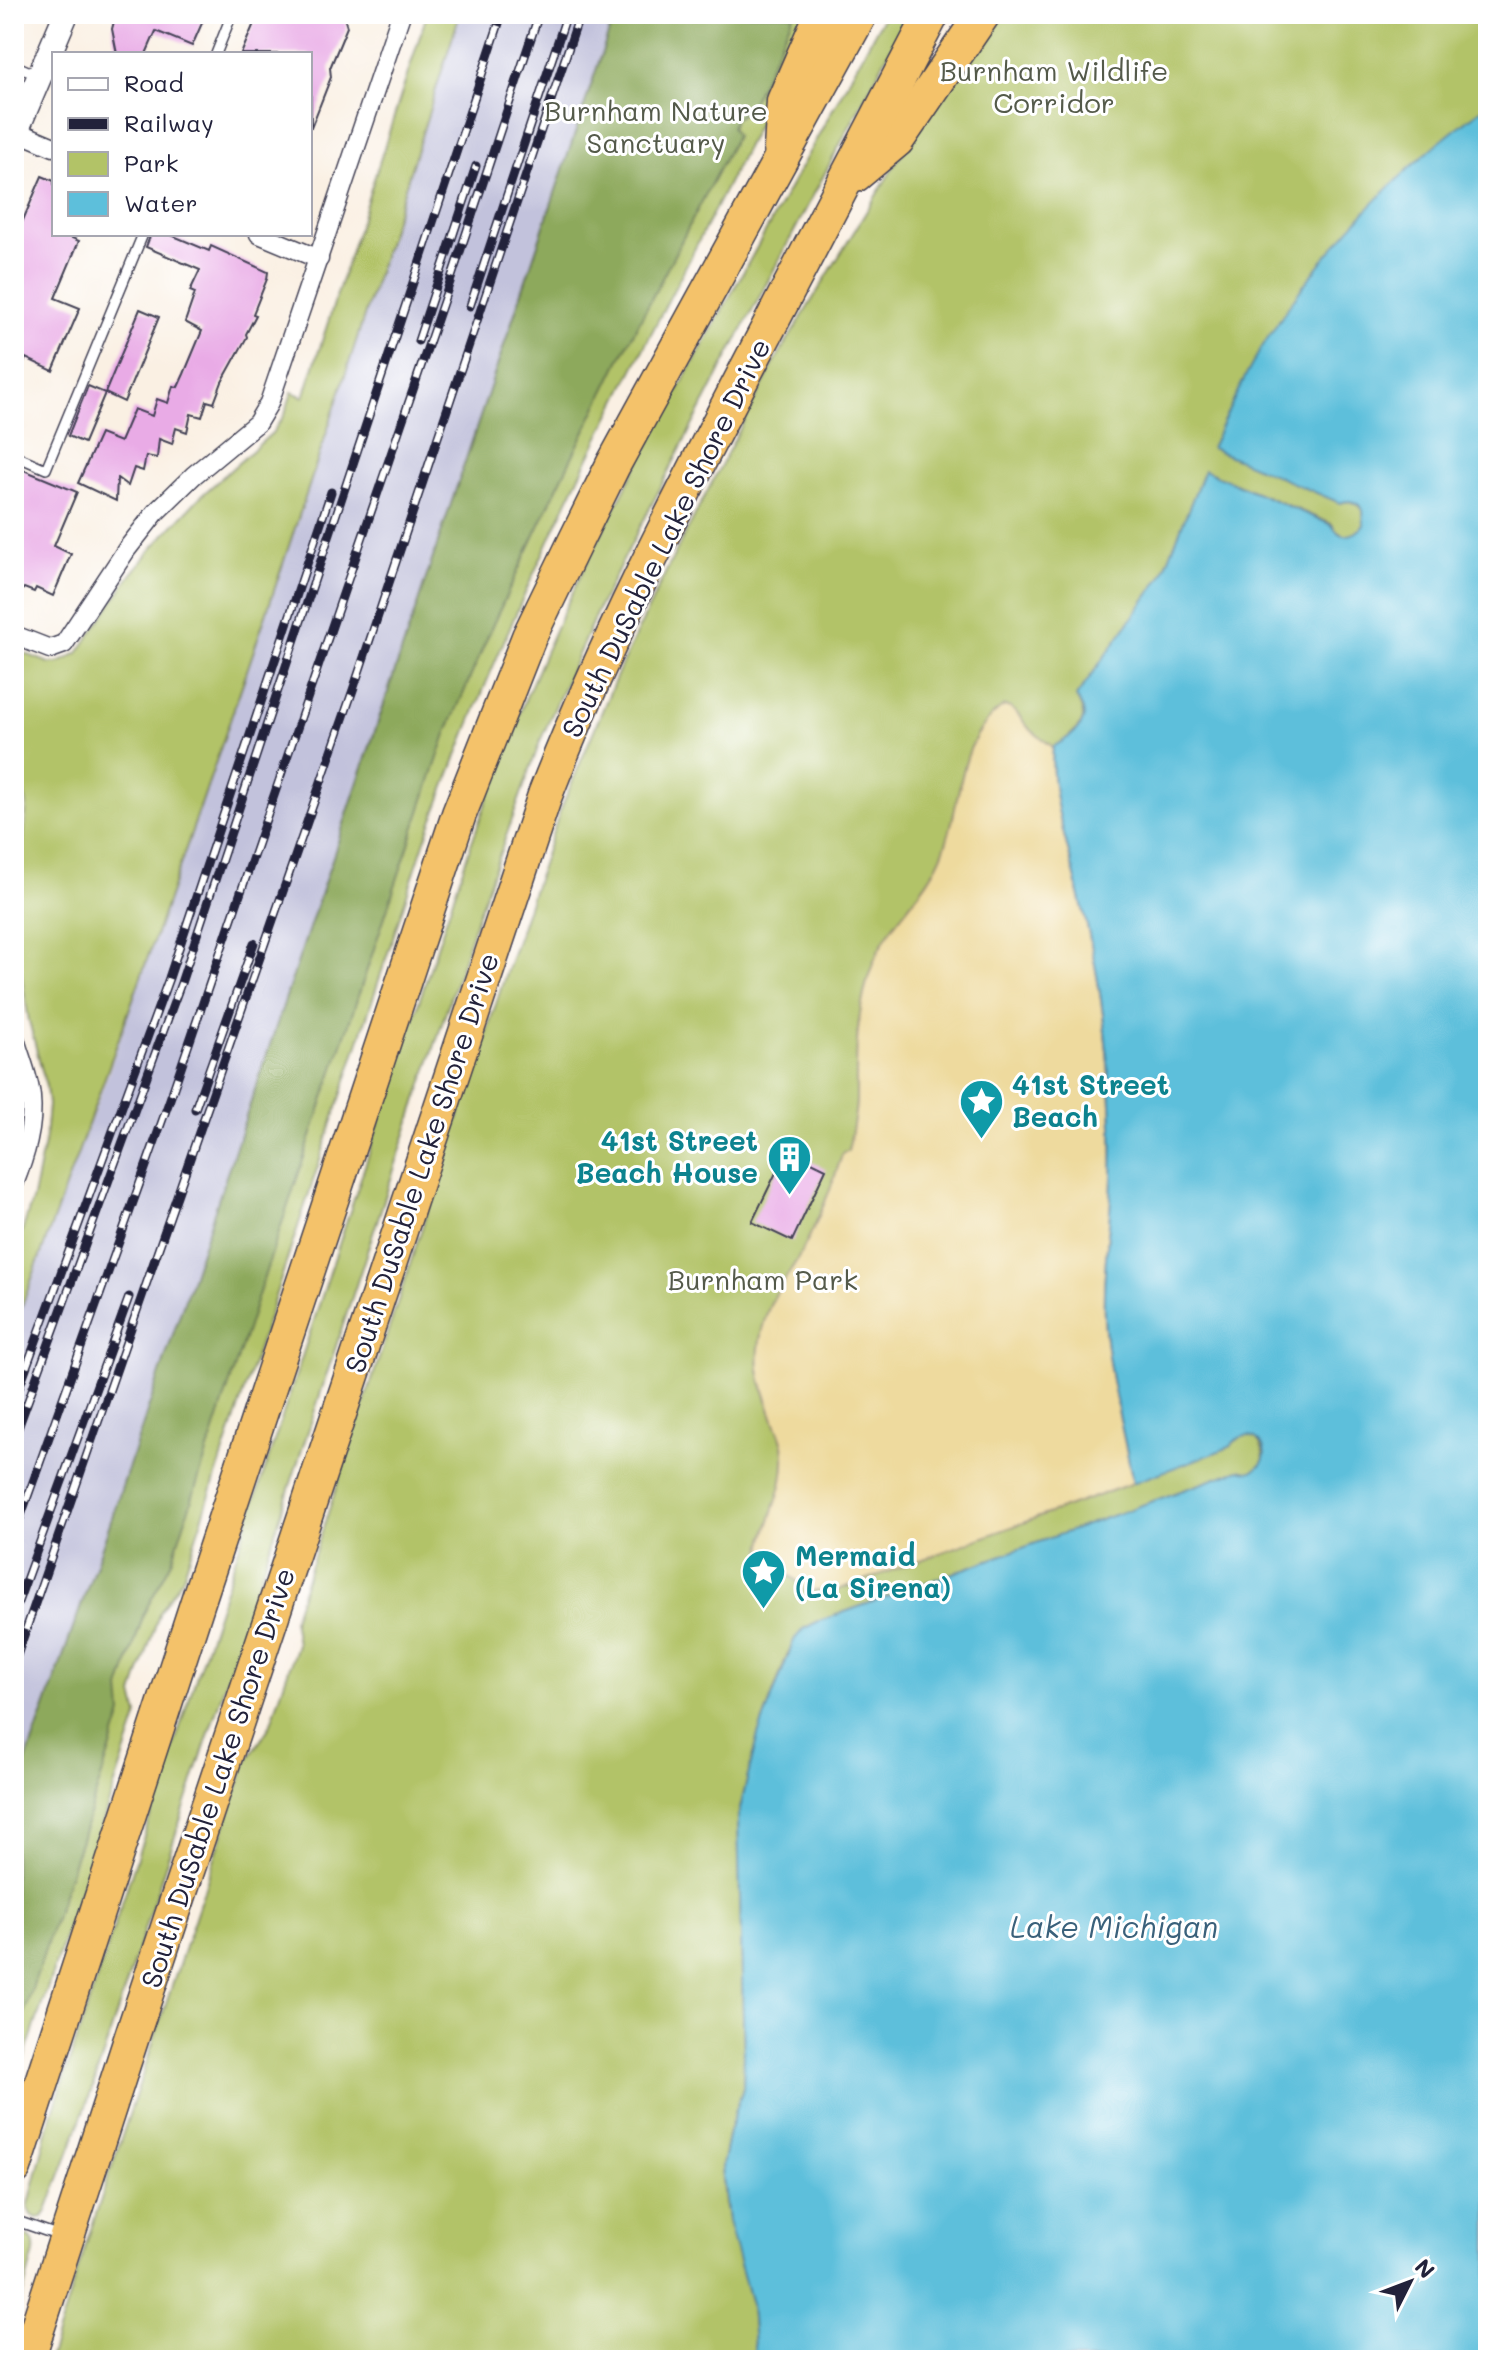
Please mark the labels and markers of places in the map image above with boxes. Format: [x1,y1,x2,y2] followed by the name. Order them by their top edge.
[1012,1066,1169,1134] place label: 41st Street Beach
[957,1077,1005,1140] place icon: 41st Street Beach
[576,1122,758,1190] place label: 41st Street Beach House
[765,1133,813,1196] building icon: 41st Street Beach House
[795,1537,951,1605] place label: Mermaid (La Sirena)
[740,1548,788,1611] place icon: Mermaid (La Sirena)

